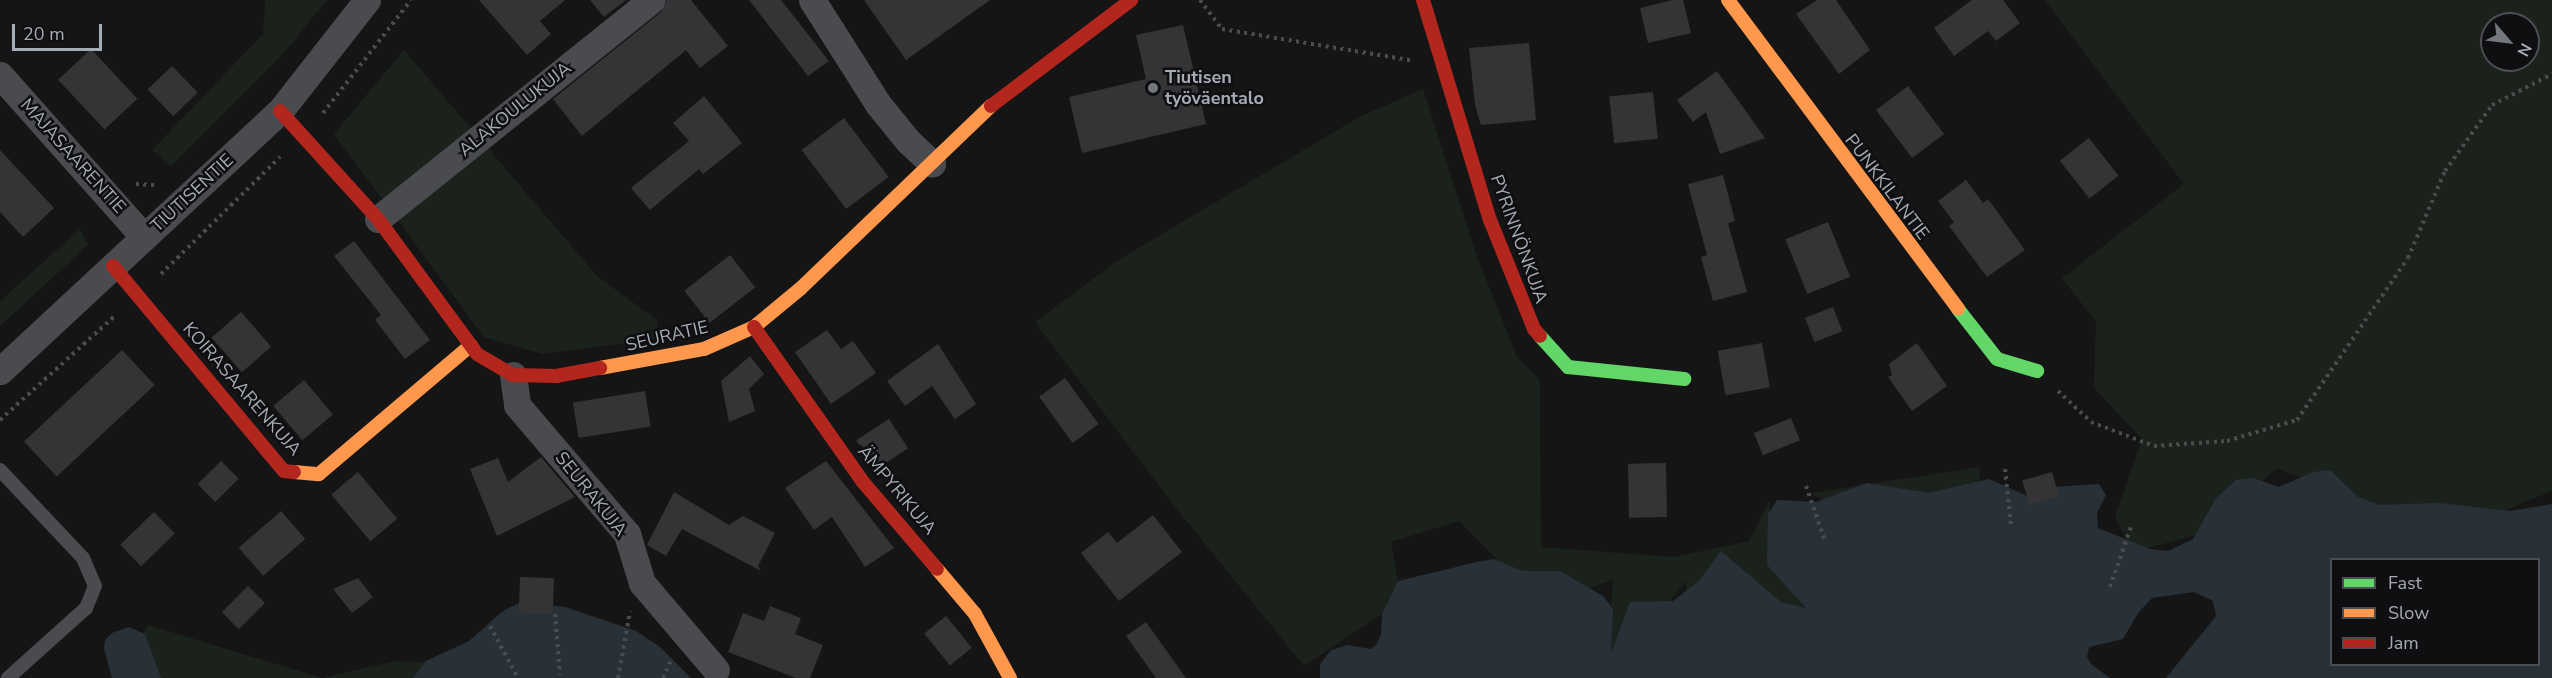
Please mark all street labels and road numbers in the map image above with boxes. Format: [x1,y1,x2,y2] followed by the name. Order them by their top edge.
[454,57,576,161] street label: ALAKOULUKUJA
[16,94,130,218] street label: MAJASAARENTIE
[1840,130,1934,244] street label: PUNKKILANTIE
[146,149,238,237] street label: TIUTISENTIE
[1486,172,1552,306] street label: PYRINNÖNKUJA
[624,316,710,356] street label: SEURATIE
[178,318,306,460] street label: KOIRASAARENKUJA
[853,441,941,539] street label: ÄMPYRIKUJA
[550,447,632,541] street label: SEURAKUJA

